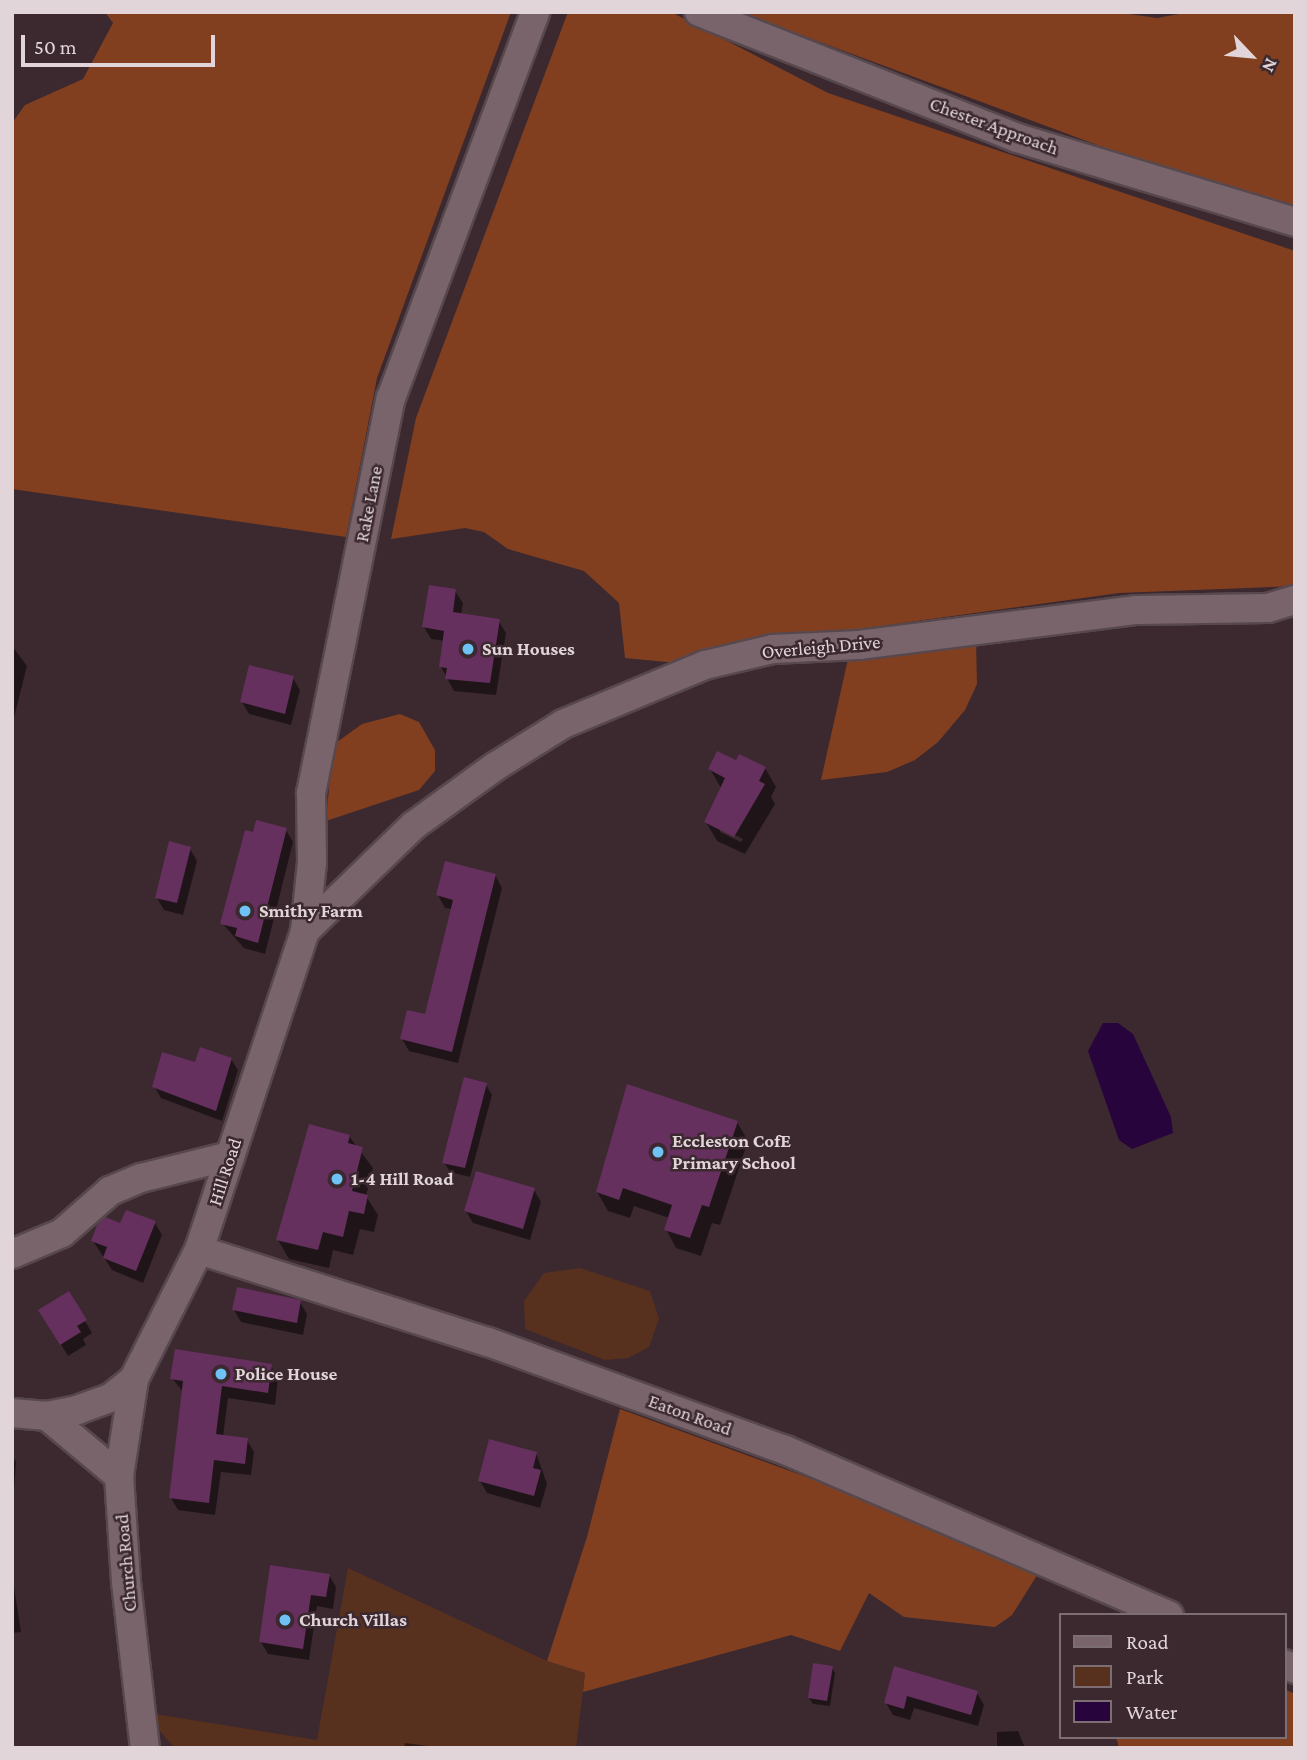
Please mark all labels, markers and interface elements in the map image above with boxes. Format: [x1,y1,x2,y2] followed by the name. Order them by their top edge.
[24,21,219,65] scale bar
[1216,21,1286,91] north arrow
[34,35,77,59] text: 50 m
[1258,55,1283,76] text: N
[927,92,1061,160] street label: Chester Approach
[350,464,388,544] street label: Rake Lane
[761,630,881,664] street label: Overleigh Drive
[482,638,575,660] place label: Sun Houses
[460,641,476,657] marker: Sun Houses
[259,900,363,922] place label: Smithy Farm
[237,903,253,919] marker: Smithy Farm
[672,1130,796,1174] place label: Eccleston CofE Primary School
[203,1135,247,1209] street label: Hill Road
[650,1144,666,1160] marker: Eccleston CofE Primary School
[351,1168,454,1190] place label: 1-4 Hill Road
[329,1171,345,1187] marker: 1-4 Hill Road
[235,1363,337,1385] place label: Police House
[213,1366,229,1382] marker: Police House
[645,1389,735,1441] street label: Eaton Road
[110,1513,142,1613] street label: Church Road
[299,1609,407,1631] place label: Church Villas
[277,1612,293,1628] marker: Church Villas
[1058,1613,1286,1739] legend
[1126,1630,1169,1654] text: Road
[1126,1665,1163,1689] text: Park
[1126,1700,1178,1724] text: Water

